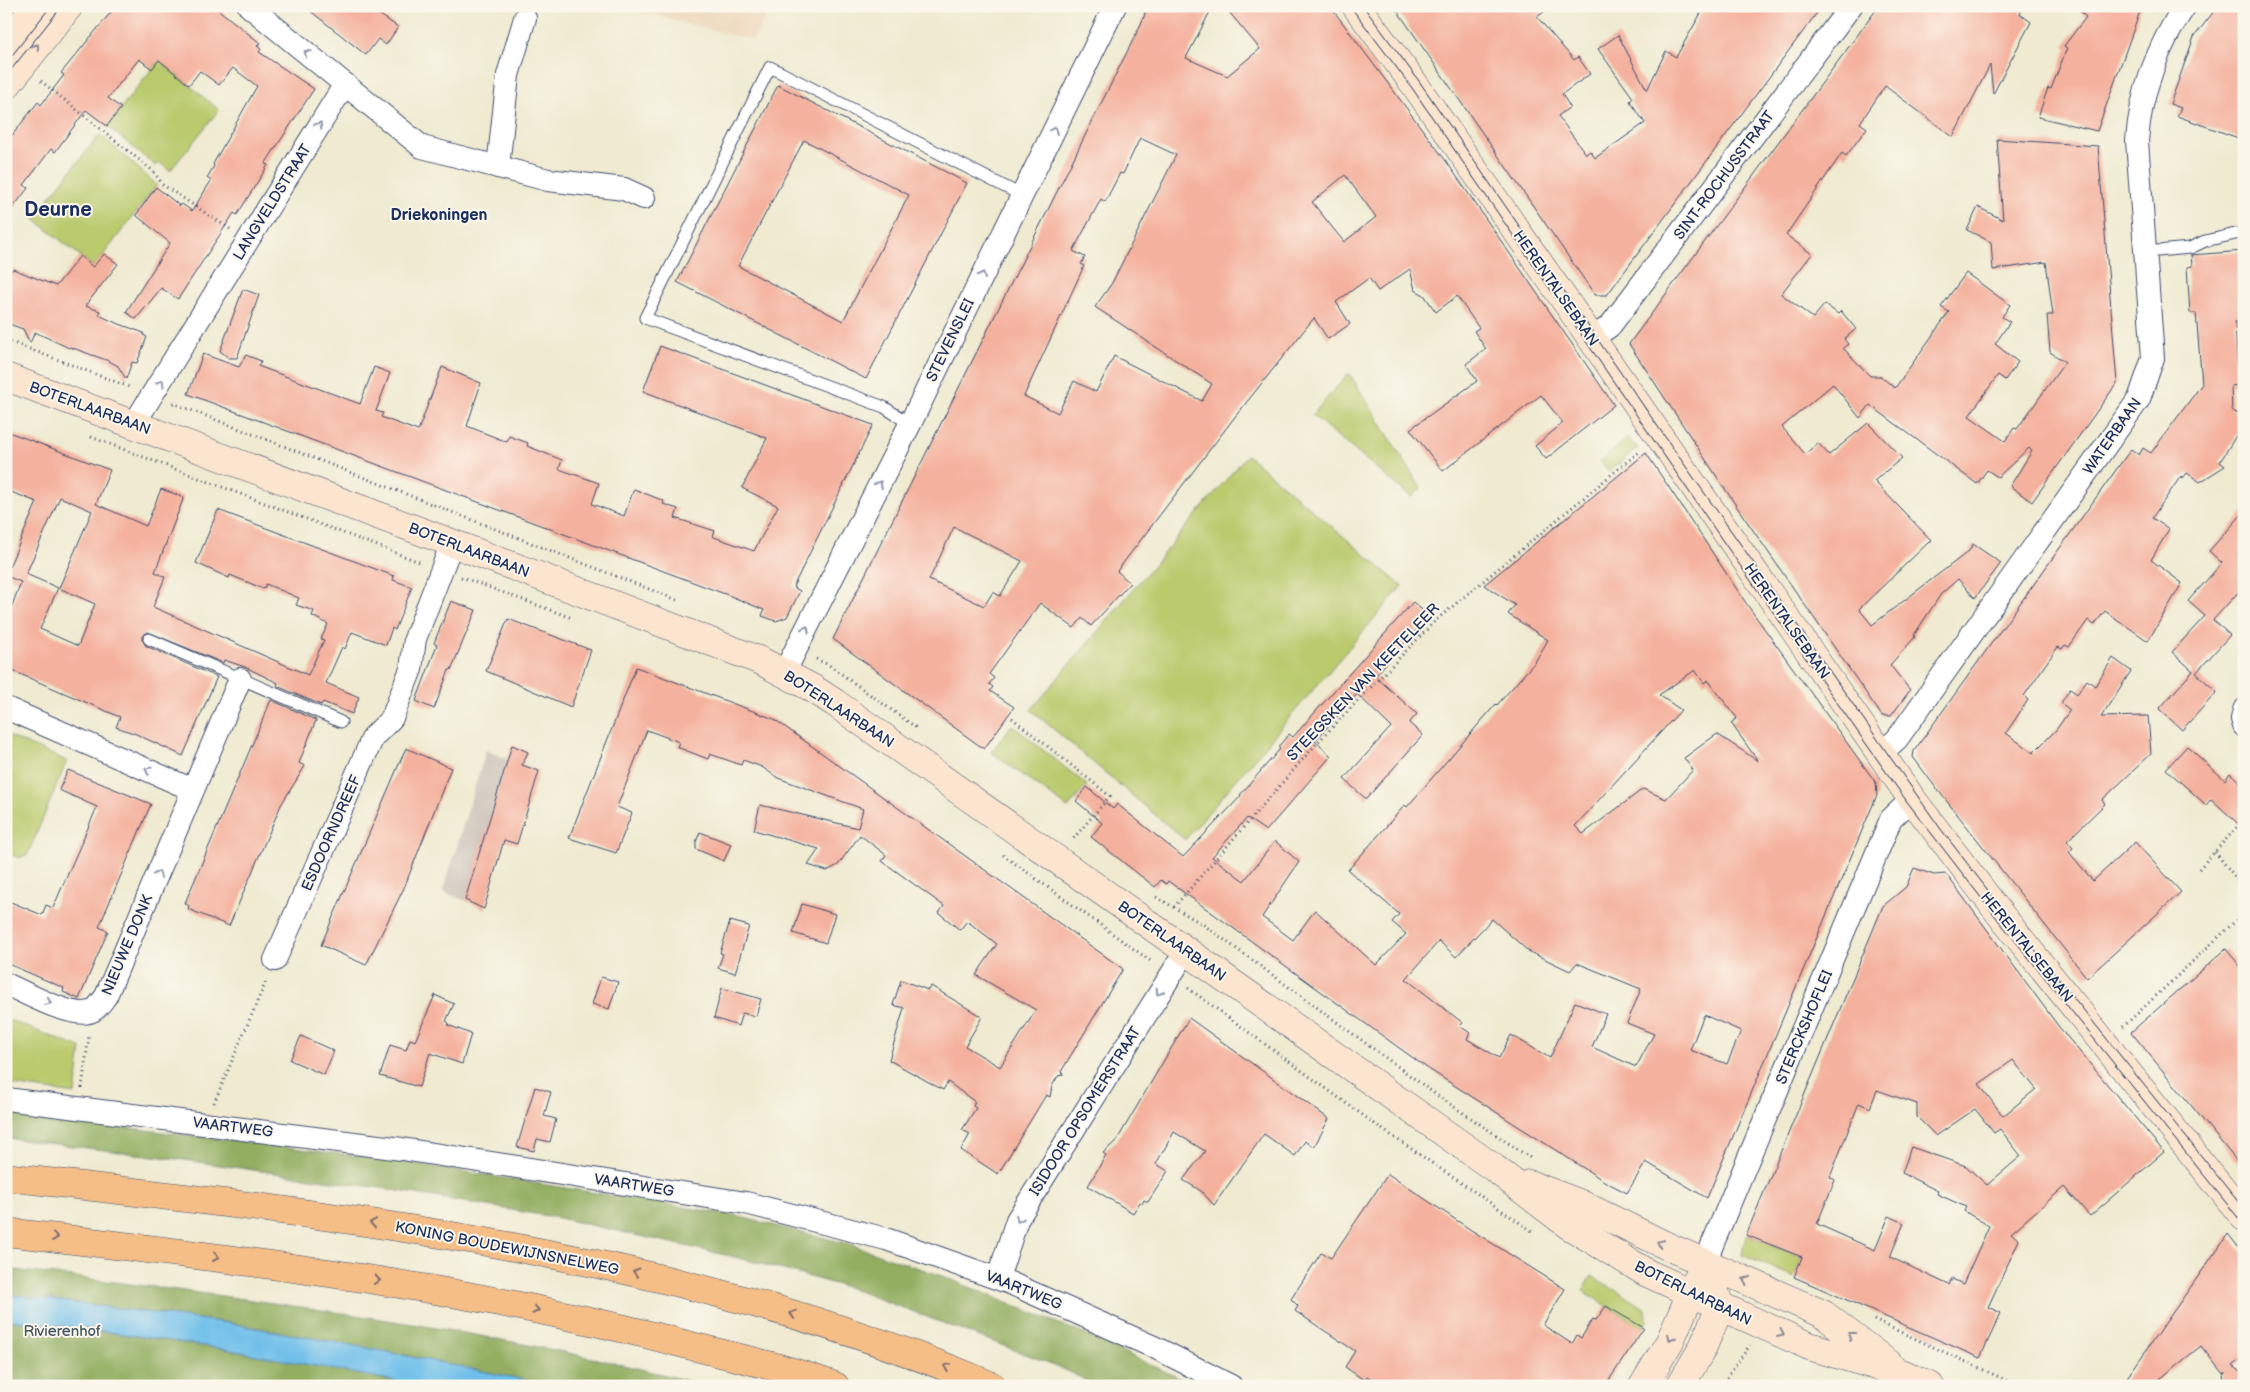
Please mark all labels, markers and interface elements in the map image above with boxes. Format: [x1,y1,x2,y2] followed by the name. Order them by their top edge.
[31,44,40,53] one-way arrow
[304,51,313,59] one-way arrow
[1670,107,1779,243] street label: SINT-ROCHUSSTRAAT
[312,122,322,131] one-way arrow
[1048,126,1058,135] one-way arrow
[229,141,316,264] street label: LANGVELDSTRAAT
[24,198,92,222] district label: Deurne
[391,206,487,225] district label: Driekoningen
[1509,227,1603,350] street label: HERENTALSEBAAN
[976,271,986,280] one-way arrow
[922,295,979,385] street label: STEVENSLEI
[26,378,153,439] street label: BOTERLAARBAAN
[154,380,164,389] one-way arrow
[2079,394,2146,478] street label: WATERBAAN
[873,480,884,489] one-way arrow
[406,519,532,582] street label: BOTERLAARBAAN
[1740,560,1834,683] street label: HERENTALSEBAAN
[1283,599,1444,765] street label: STEEGSKEN VAN KEETELEER
[800,625,810,634] one-way arrow
[780,667,898,752] street label: BOTERLAARBAAN
[144,766,153,777] one-way arrow
[297,772,366,894] street label: ESDOORNDREEF
[151,870,162,879] one-way arrow
[1976,888,2077,1006] street label: HERENTALSEBAAN
[98,892,157,998] street label: NIEUWE DONK
[1114,897,1230,986] street label: BOTERLAARBAAN
[1772,967,1837,1087] street label: STERCKSHOFLEI
[1156,986,1166,995] one-way arrow
[43,995,52,1006] one-way arrow
[1026,1023,1145,1199] street label: ISIDOOR OPSOMERSTRAAT
[192,1113,274,1142] street label: VAARTWEG
[593,1170,675,1201] street label: VAARTWEG
[1015,1214,1025,1223] one-way arrow
[393,1217,620,1280] street label: KONING BOUDEWIJNSNELWEG
[369,1219,378,1229] one-way arrow
[51,1231,59,1242] one-way arrow
[1657,1239,1666,1249] one-way arrow
[212,1251,220,1262] one-way arrow
[1631,1257,1754,1330] street label: BOTERLAARBAAN
[632,1267,641,1278] one-way arrow
[983,1267,1065,1314] street label: VAARTWEG
[373,1274,381,1285] one-way arrow
[1742,1276,1751,1287] one-way arrow
[532,1304,541,1315] one-way arrow
[790,1310,798,1320] one-way arrow
[23,1322,101,1341] park label: Rivierenhof
[1776,1328,1785,1339] one-way arrow
[1847,1332,1857,1341] one-way arrow
[1667,1333,1677,1342] one-way arrow
[943,1363,952,1373] one-way arrow

